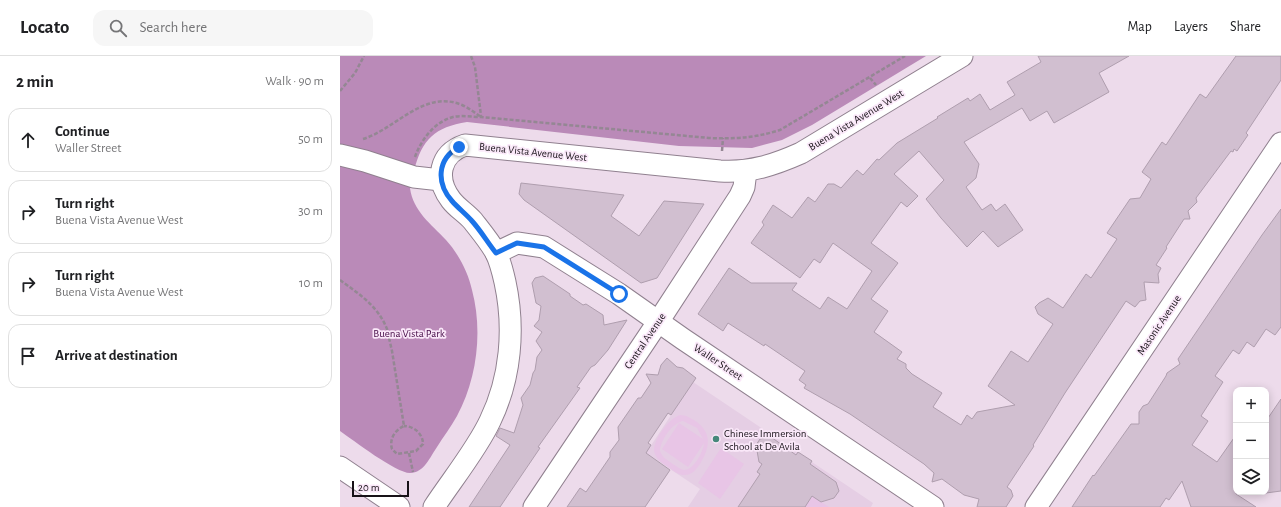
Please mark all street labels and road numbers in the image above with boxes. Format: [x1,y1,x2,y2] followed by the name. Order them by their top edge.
[807,87,906,153] street label: Buena Vista Avenue West
[479,141,588,163] street label: Buena Vista Avenue West
[1135,293,1183,357] street label: Masonic Avenue
[622,311,668,371] street label: Central Avenue
[692,342,745,383] street label: Waller Street

